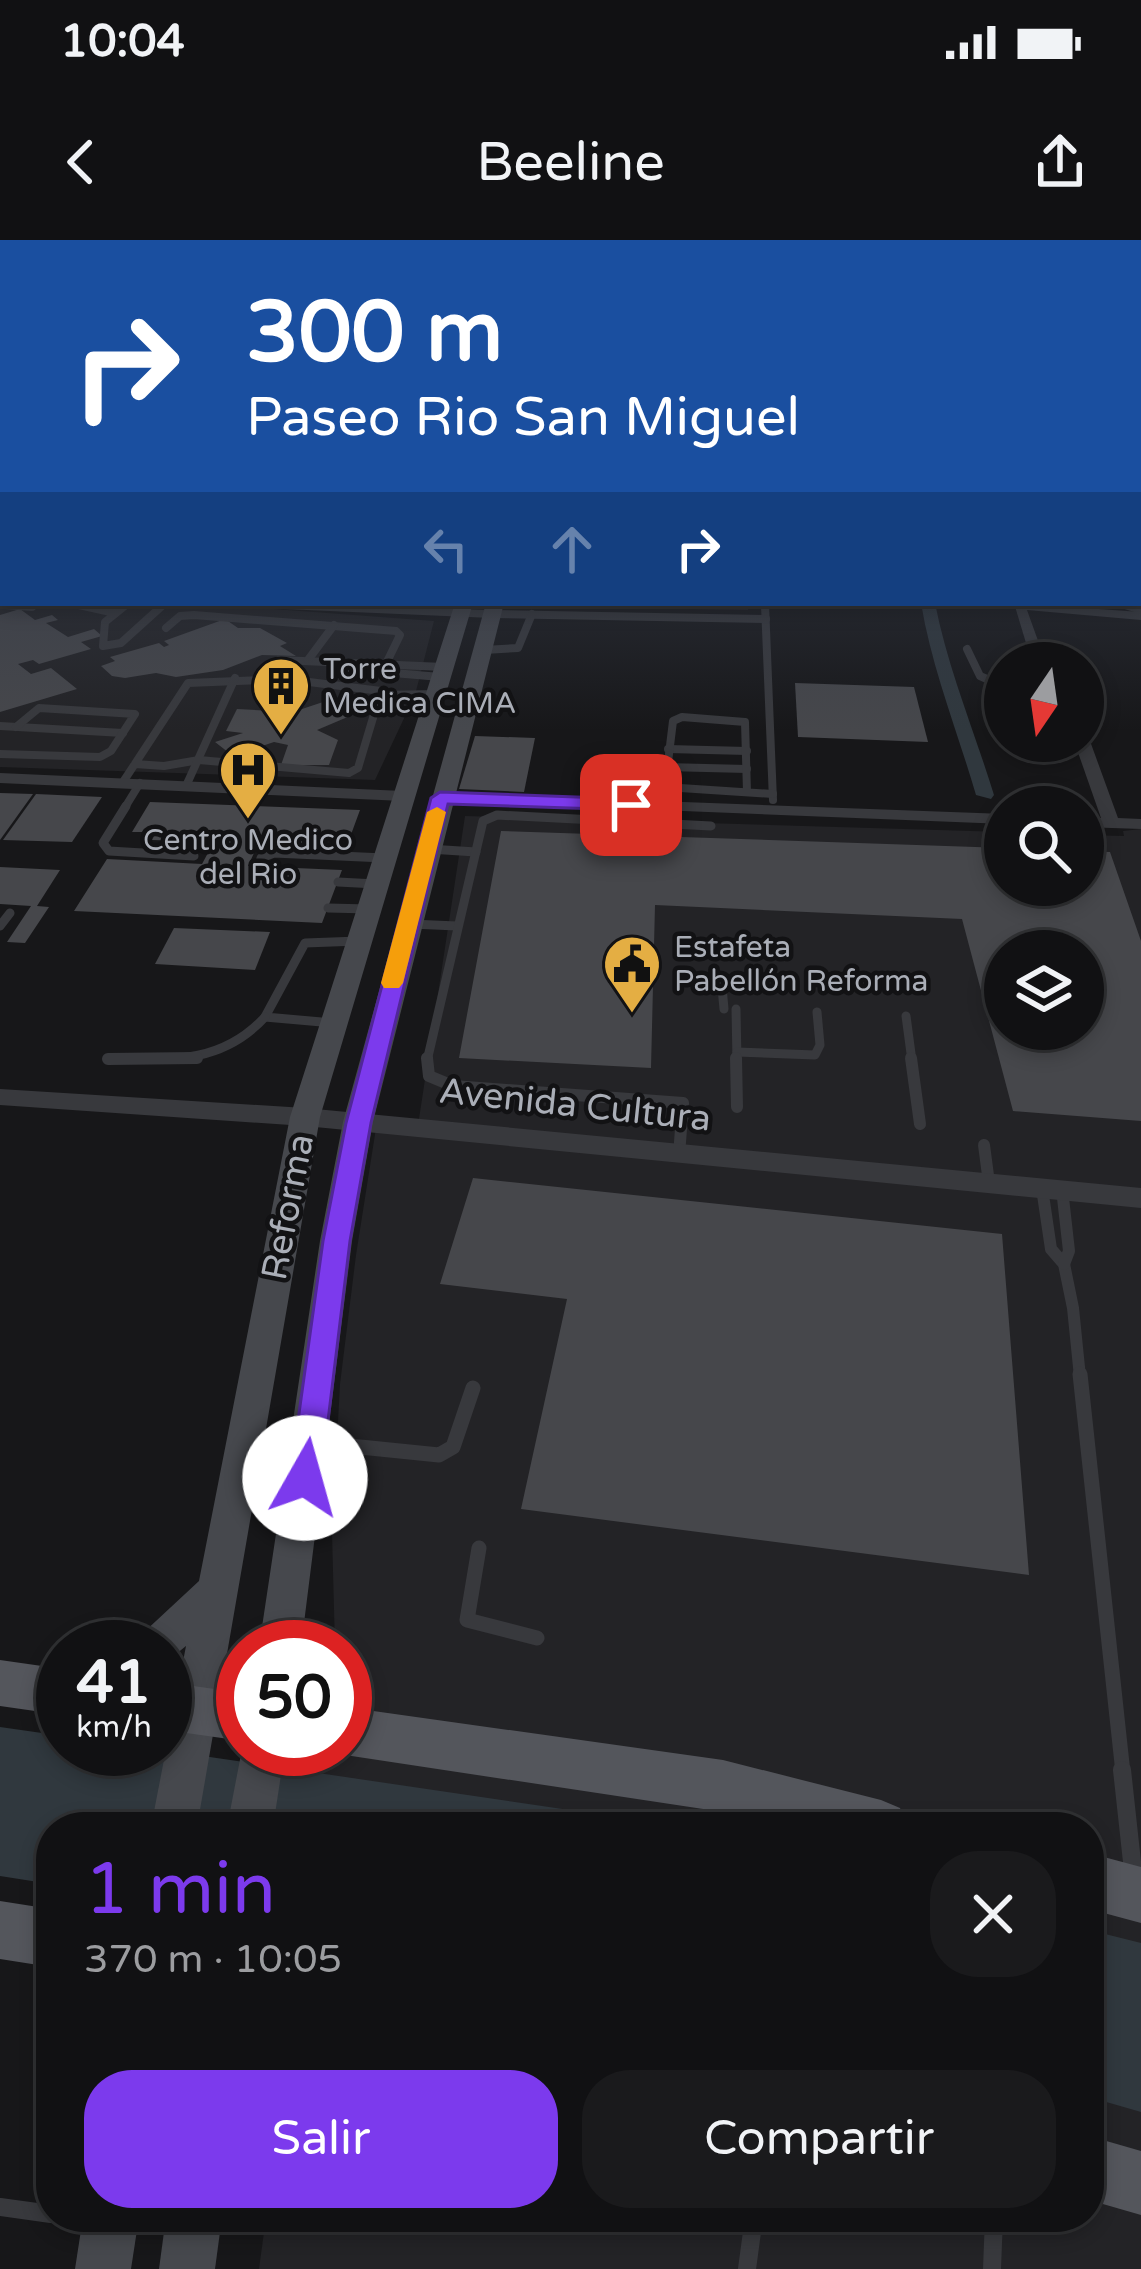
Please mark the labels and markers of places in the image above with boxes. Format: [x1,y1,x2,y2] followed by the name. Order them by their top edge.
[323,651,516,722] place label: Torre Medica CIMA
[250,655,312,737] building icon: Torre Medica CIMA
[217,739,279,821] hospital icon: Centro Medico del Rio
[580,754,682,856] pin
[143,822,353,893] place label: Centro Medico del Rio
[674,929,928,1000] place label: Estafeta Pabellón Reforma
[601,933,663,1015] public building icon: Estafeta Pabellón Reforma

